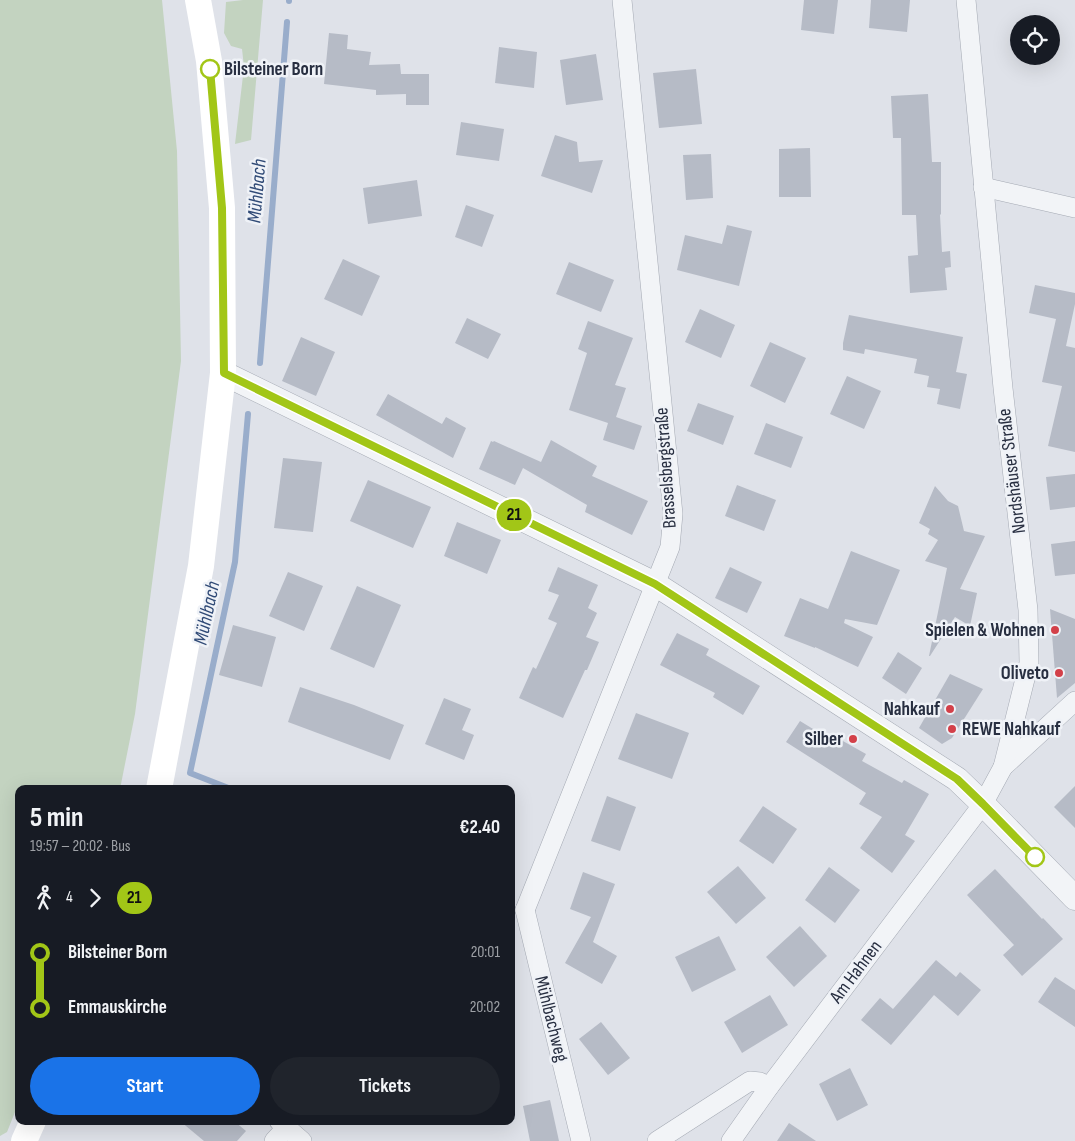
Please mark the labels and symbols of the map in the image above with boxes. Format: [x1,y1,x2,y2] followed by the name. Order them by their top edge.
[224,58,323,81] place label: Bilsteiner Born
[200,59,220,79] marker: Bilsteiner Born
[242,158,272,224] water label: Mühlbach
[650,407,682,529] street label: Brasselsbergstraße
[993,407,1031,535] street label: Nordshäuser Straße
[492,499,536,531] line badge: 21
[189,579,225,647] water label: Mühlbach
[925,619,1045,642] place label: Spielen & Wohnen
[1049,624,1061,636] marker: Spielen & Wohnen
[1001,662,1049,685] place label: Oliveto
[1053,667,1065,679] marker: Oliveto
[884,698,941,721] place label: Nahkauf
[944,703,956,715] marker: Nahkauf
[962,718,1061,741] place label: REWE Nahkauf
[946,723,958,735] marker: REWE Nahkauf
[804,728,843,751] place label: Silber
[847,733,859,745] marker: Silber
[1025,847,1045,867] unlabelled marker
[824,936,887,1009] street label: Am Hahnen
[529,974,573,1065] street label: Mühlbachweg

